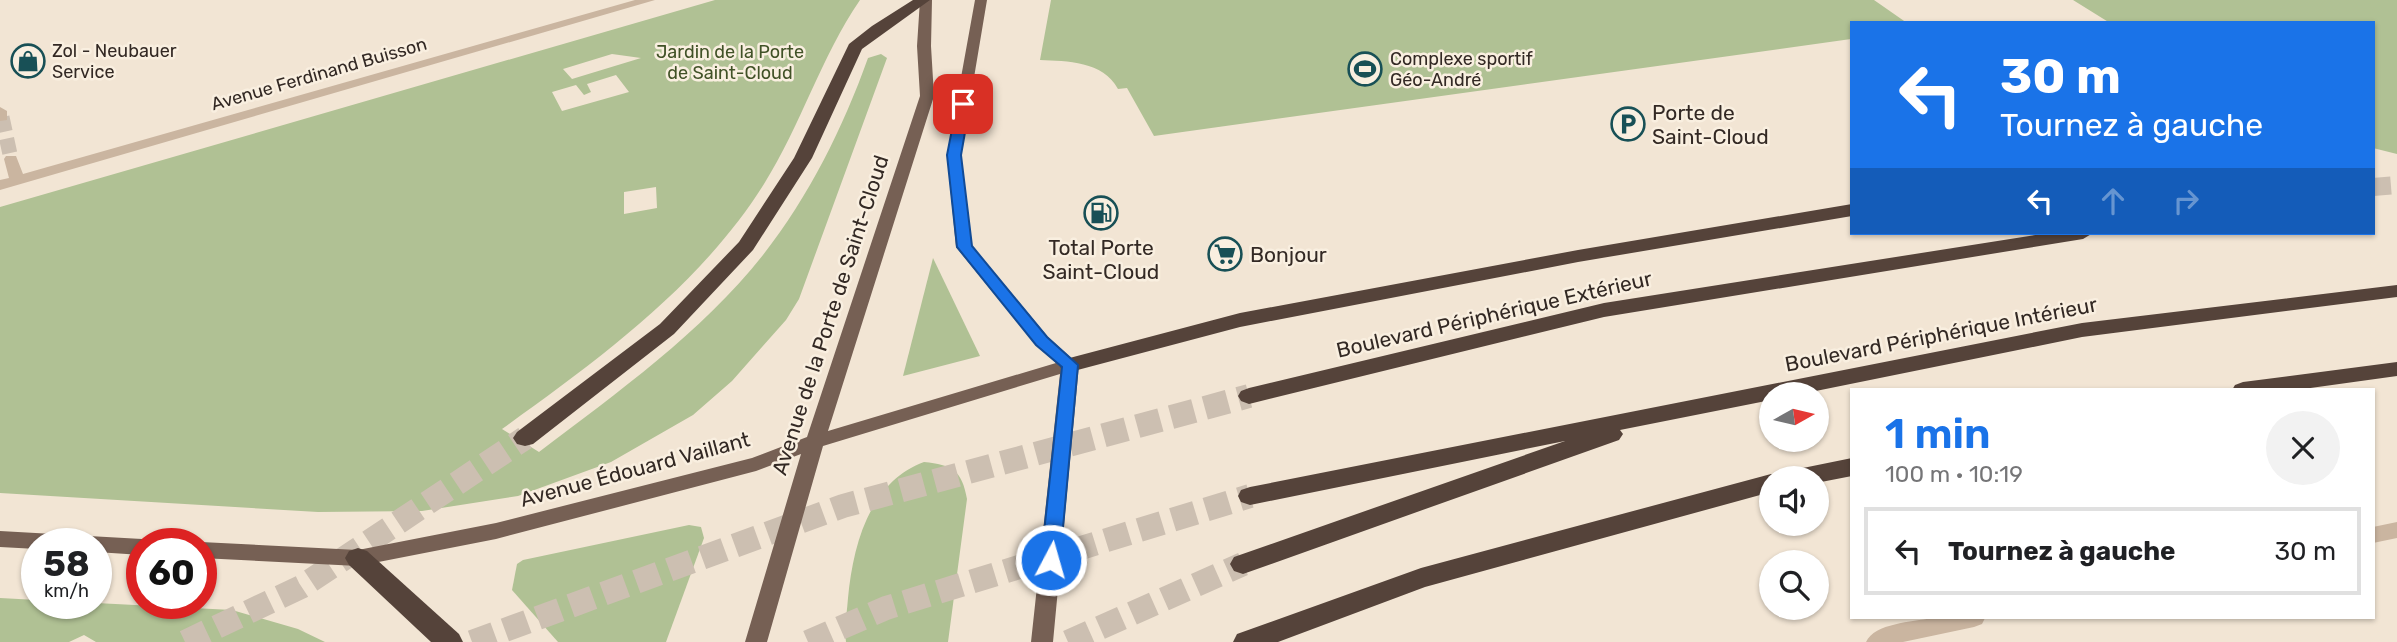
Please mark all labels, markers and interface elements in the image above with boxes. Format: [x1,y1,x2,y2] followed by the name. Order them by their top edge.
[209,33,429,115] street label: Avenue Ferdinand Buisson
[52,40,177,83] place label: Zol - Neubauer Service
[656,41,804,84] park label: Jardin de la Porte de Saint-Cloud
[9,42,47,80] shop icon: Zol - Neubauer Service
[2000,47,2121,105] text: 30 m
[1390,48,1533,91] place label: Complexe sportif Géo-André
[1885,49,1976,140] icon: left
[1346,50,1384,88] sports icon: Complexe sportif Géo-André
[933,74,993,134] pin
[944,85,982,123] icon: arrive
[1652,100,1769,149] place label: Porte de Saint-Cloud
[1609,105,1647,143] parking icon: Porte de Saint-Cloud
[2000,106,2263,144] text: Tournez à gauche
[766,152,894,478] street label: Avenue de la Porte de Saint-Cloud
[2021,182,2059,220] icon: left
[2094,182,2132,220] icon: ahead
[2167,182,2205,220] icon: right
[1082,194,1120,232] fuel station icon: Total Porte Saint-Cloud
[1043,235,1159,284] place label: Total Porte Saint-Cloud
[1206,235,1244,273] supermarket icon: Bonjour
[1250,242,1327,267] place label: Bonjour
[1334,265,1654,363] street label: Boulevard Périphérique Extérieur
[1783,291,2099,377] street label: Boulevard Périphérique Intérieur
[1759,382,1829,452] north arrow
[1759,382,1829,620] map controls
[1885,409,1991,459] text: 1 min
[2266,411,2340,485] button: close
[517,426,753,512] street label: Avenue Édouard Vaillant
[1885,460,2023,488] text: 100 m · 10:19
[1759,466,1829,536] button: sound
[1014,523,1088,597] position arrow
[126,528,217,619] speed limit sign: 60
[1889,532,1927,570] icon: left
[1948,536,2176,567] text: Tournez à gauche
[2274,536,2336,567] text: 30 m
[43,543,90,585] text: 58
[1759,550,1829,620] button: search
[44,580,89,602] text: km/h

